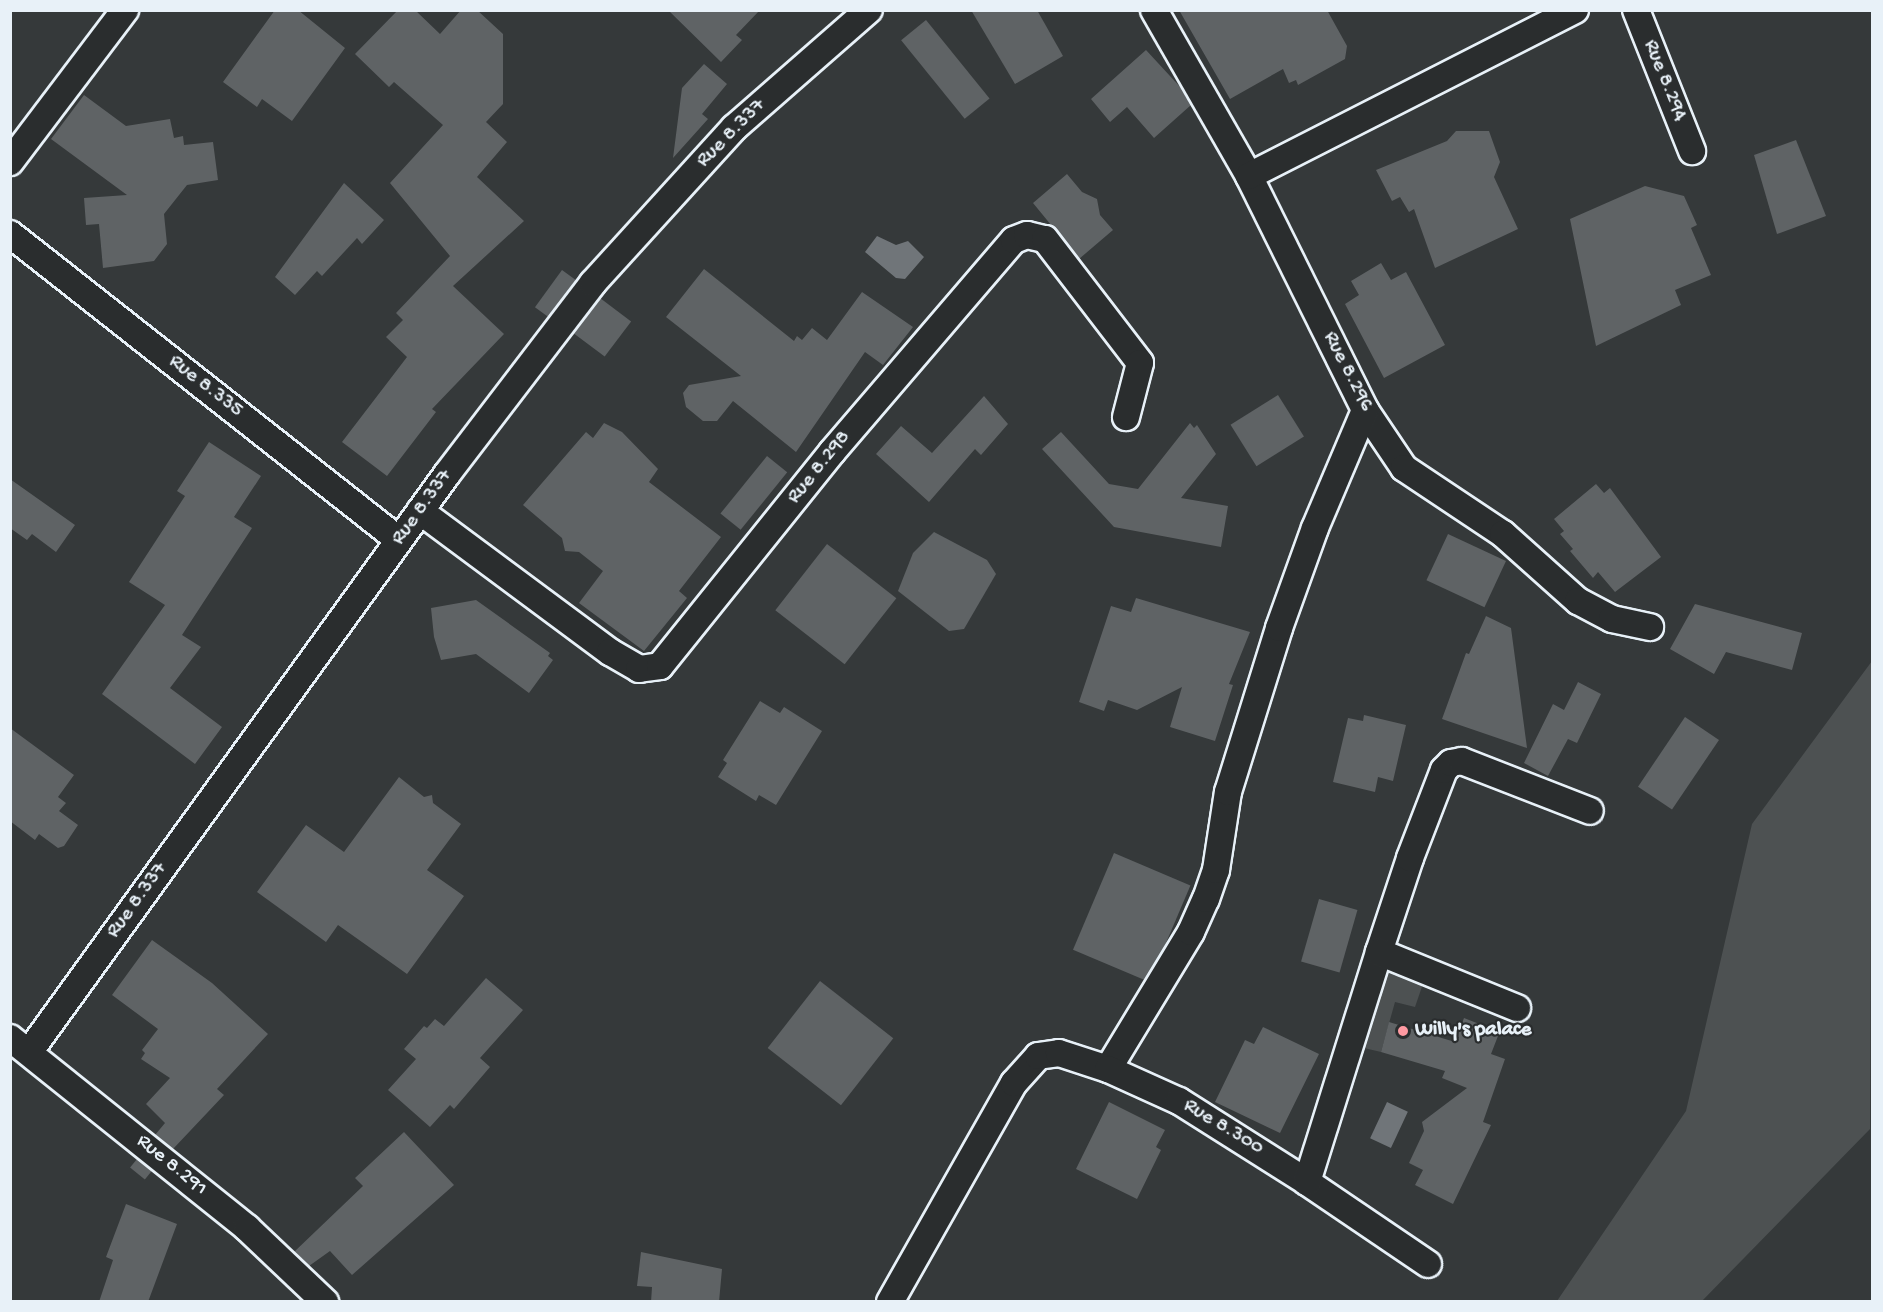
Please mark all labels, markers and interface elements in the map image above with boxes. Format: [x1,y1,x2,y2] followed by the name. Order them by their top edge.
[1636,37,1692,125] street label: Rue 8.294
[692,94,772,174] street label: Rue 8.337
[1316,328,1378,416] street label: Rue 8.296
[163,350,247,424] street label: Rue 8.335
[783,426,857,510] street label: Rue 8.298
[387,465,459,551] street label: Rue 8.337
[102,858,174,944] street label: Rue 8.337
[1415,1018,1531,1044] place label: Willy's palace
[1396,1024,1410,1038] marker: Willy's palace
[1178,1094,1268,1162] street label: Rue 8.300
[130,1130,212,1202] street label: Rue 8.291

